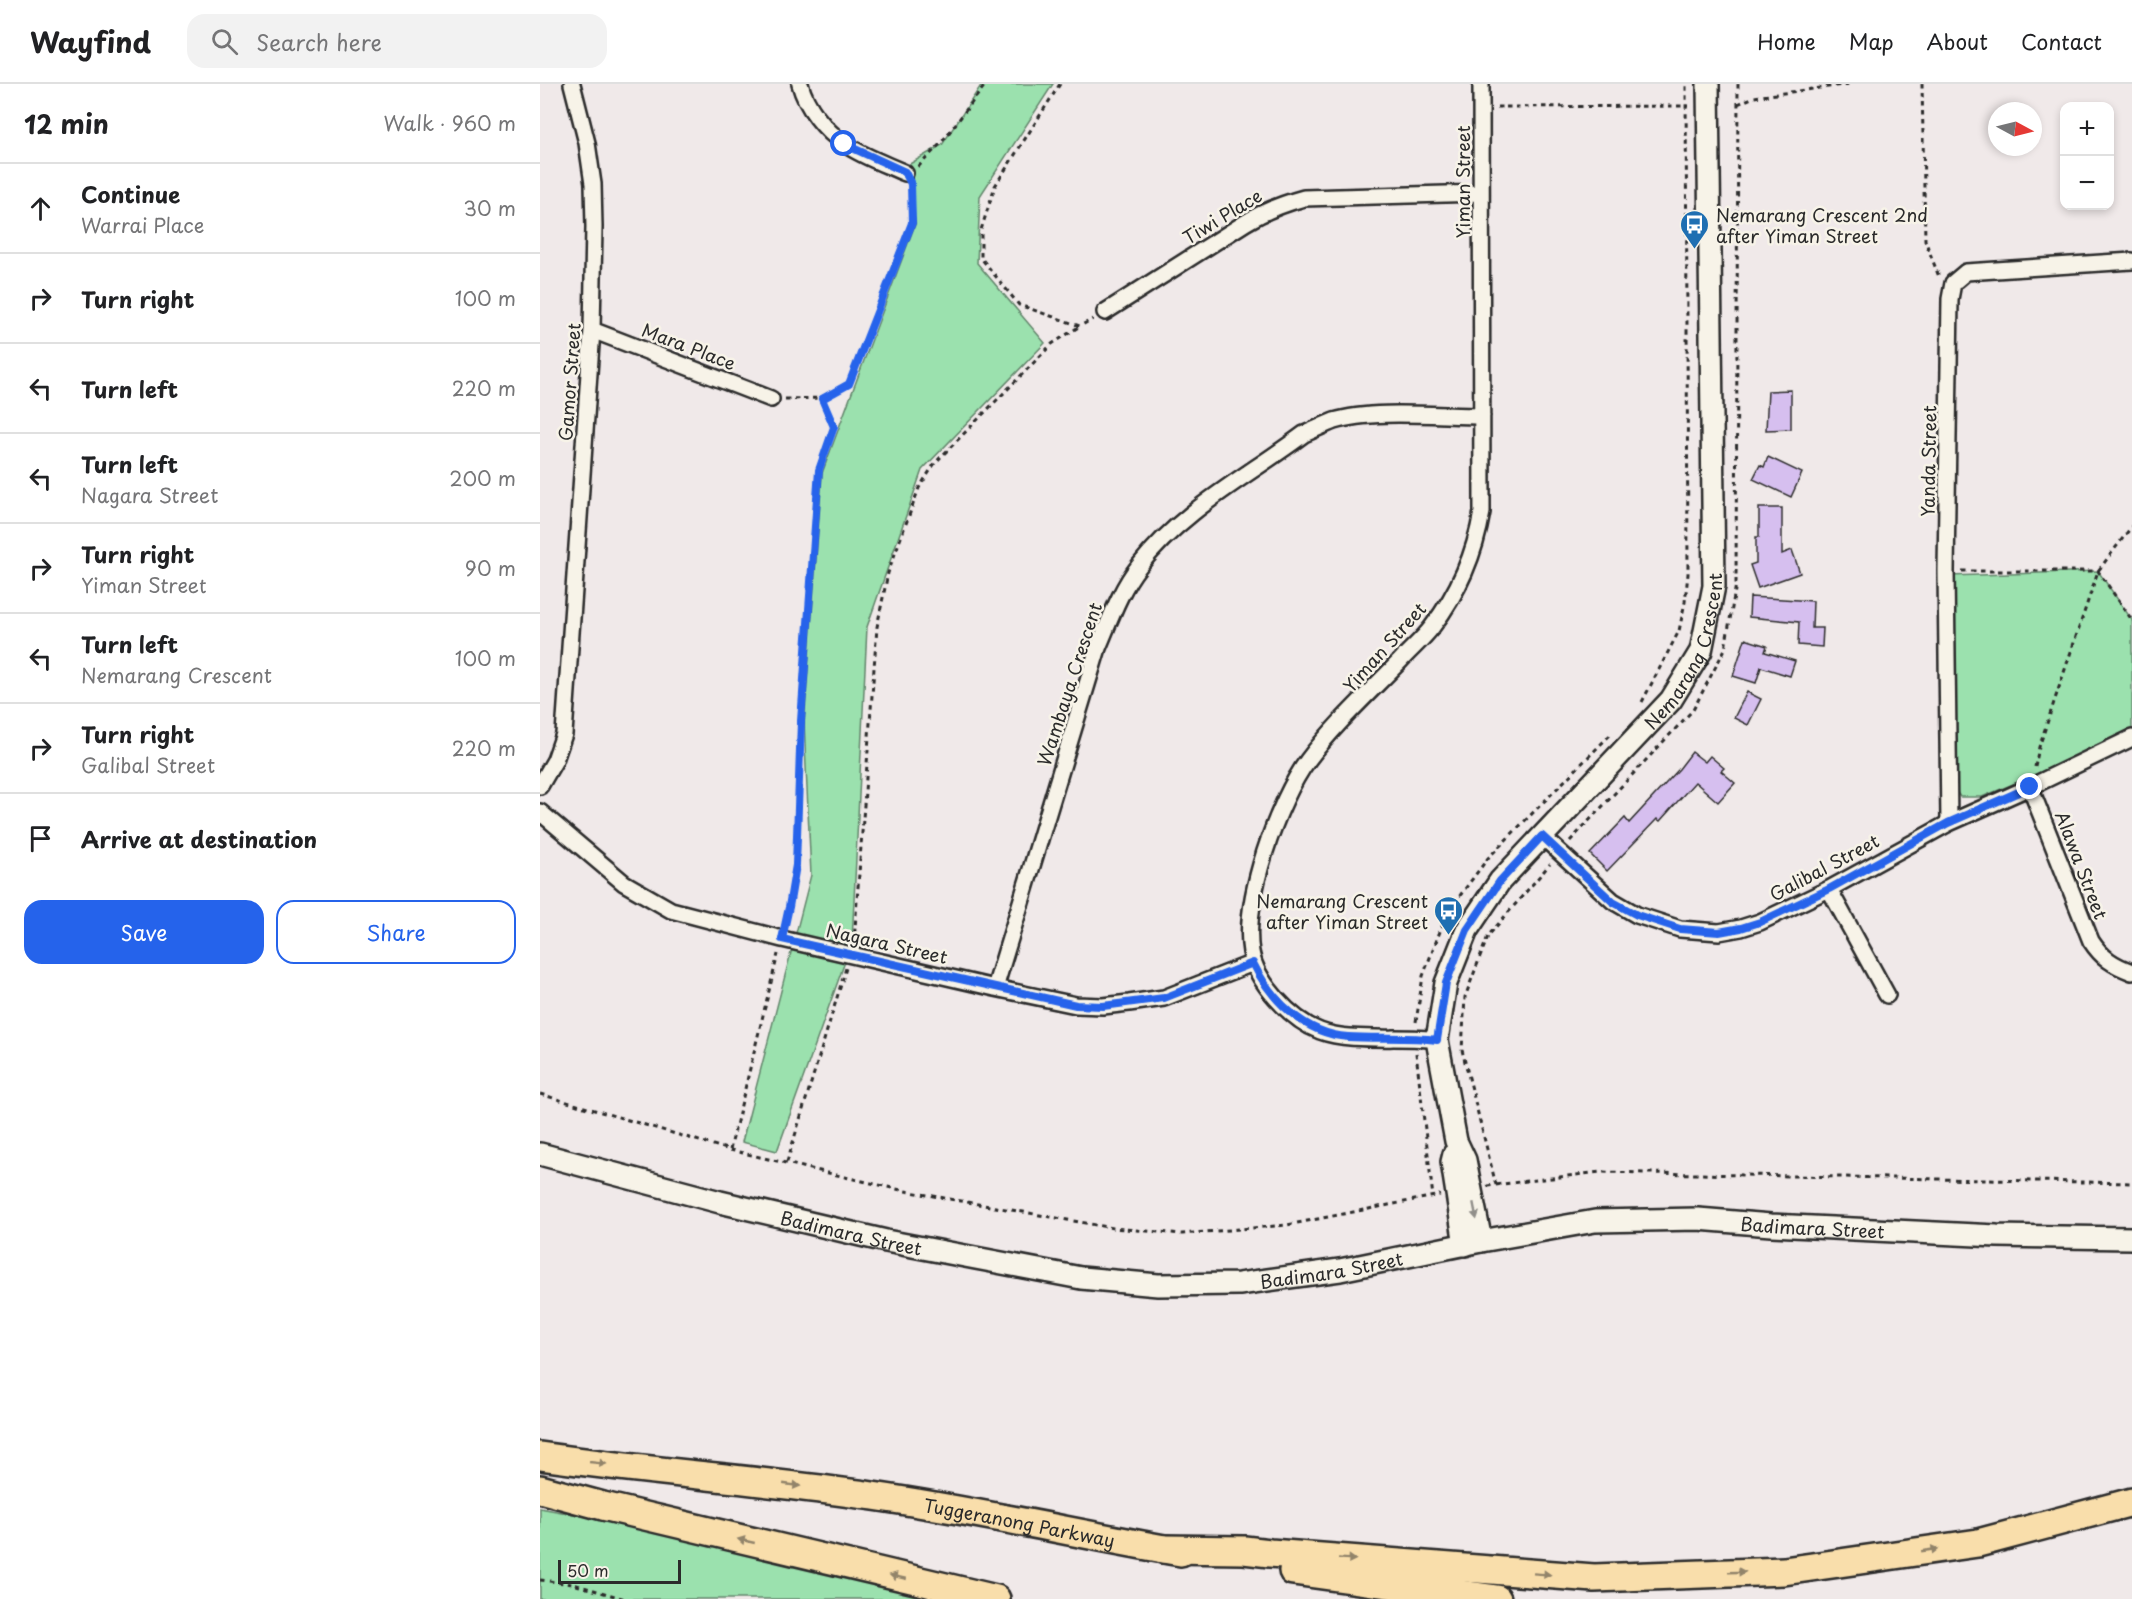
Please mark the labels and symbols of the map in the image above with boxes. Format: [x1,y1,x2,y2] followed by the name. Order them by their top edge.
[1988,102,2042,156] north arrow
[1449,125,1476,239] street label: Yiman Street
[830,130,856,156] route start
[1177,182,1267,250] street label: Tiwi Place
[1716,201,1928,249] place label: Nemarang Crescent 2nd after Yiman Street
[1679,208,1711,250] bus stop icon: Nemarang Crescent 2nd after Yiman Street
[638,316,740,376] street label: Mara Place
[551,322,587,442] street label: Gamor Street
[1914,405,1942,517] street label: Yanda Street
[1637,573,1728,735] street label: Nemarang Crescent
[1336,596,1432,698] street label: Yiman Street
[1030,599,1108,769] street label: Wambaya Crescent
[2016,773,2042,799] route end
[2049,807,2115,923] street label: Alawa Street
[1764,827,1884,907] street label: Galibal Street
[1256,887,1428,935] place label: Nemarang Crescent after Yiman Street
[1433,894,1465,936] bus stop icon: Nemarang Crescent after Yiman Street
[824,916,950,970] street label: Nagara Street
[1471,1202,1480,1221] one-way arrow
[778,1203,924,1261] street label: Badimara Street
[1739,1209,1885,1244] street label: Badimara Street
[1258,1244,1405,1294] street label: Badimara Street
[589,1458,608,1468] one-way arrow
[782,1480,801,1489] one-way arrow
[922,1491,1117,1553] street label: Tuggeranong Parkway
[737,1535,756,1545] one-way arrow
[1921,1545,1940,1554] one-way arrow
[1338,1554,1357,1564] one-way arrow
[558,1557,681,1584] scale bar
[1727,1568,1746,1577] one-way arrow
[1532,1569,1551,1578] one-way arrow
[888,1571,907,1581] one-way arrow

